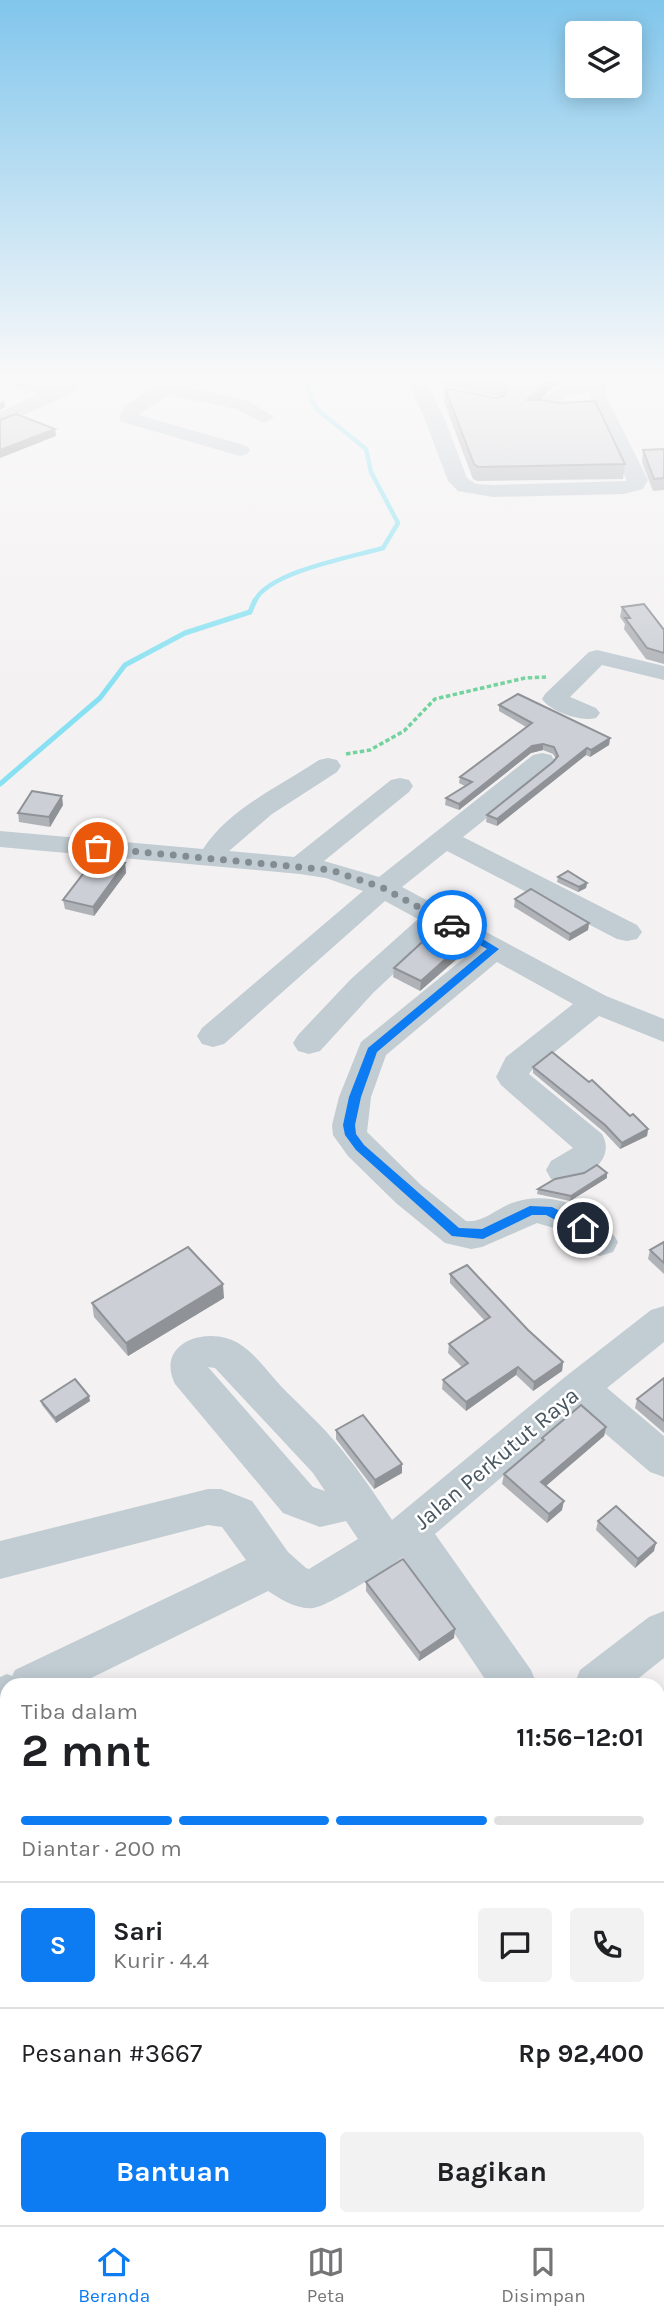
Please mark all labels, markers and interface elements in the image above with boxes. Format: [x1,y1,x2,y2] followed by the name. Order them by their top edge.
[565,21,642,98] map controls
[565,21,642,98] button: layers
[68,818,128,878] pin
[79,829,117,867] icon: bag
[417,890,487,960] courier
[433,906,471,944] icon: car
[553,1198,613,1258] pin
[564,1209,602,1247] icon: home
[408,1382,584,1535] street label: Jalan Perkutut Raya
[21,1698,138,1725] text: Tiba dalam
[516,1722,644,1753] text: 11:56–12:01
[21,1724,151,1778] text: 2 mnt
[21,1835,182,1862] text: Diantar · 200 m
[478,1908,552,1982] button: chat
[570,1908,644,1982] button: phone
[113,1916,164,1947] text: Sari
[50,1930,66,1961] text: S
[113,1947,209,1974] text: Kurir · 4.4
[21,2038,202,2069] text: Pesanan #3667
[518,2038,644,2069] text: Rp 92,400
[21,2132,326,2212] button: Bantuan
[340,2132,644,2212] button: Bagikan
[78,2243,150,2307] tab: Beranda
[307,2243,345,2307] tab: Peta
[501,2243,586,2307] tab: Disimpan

